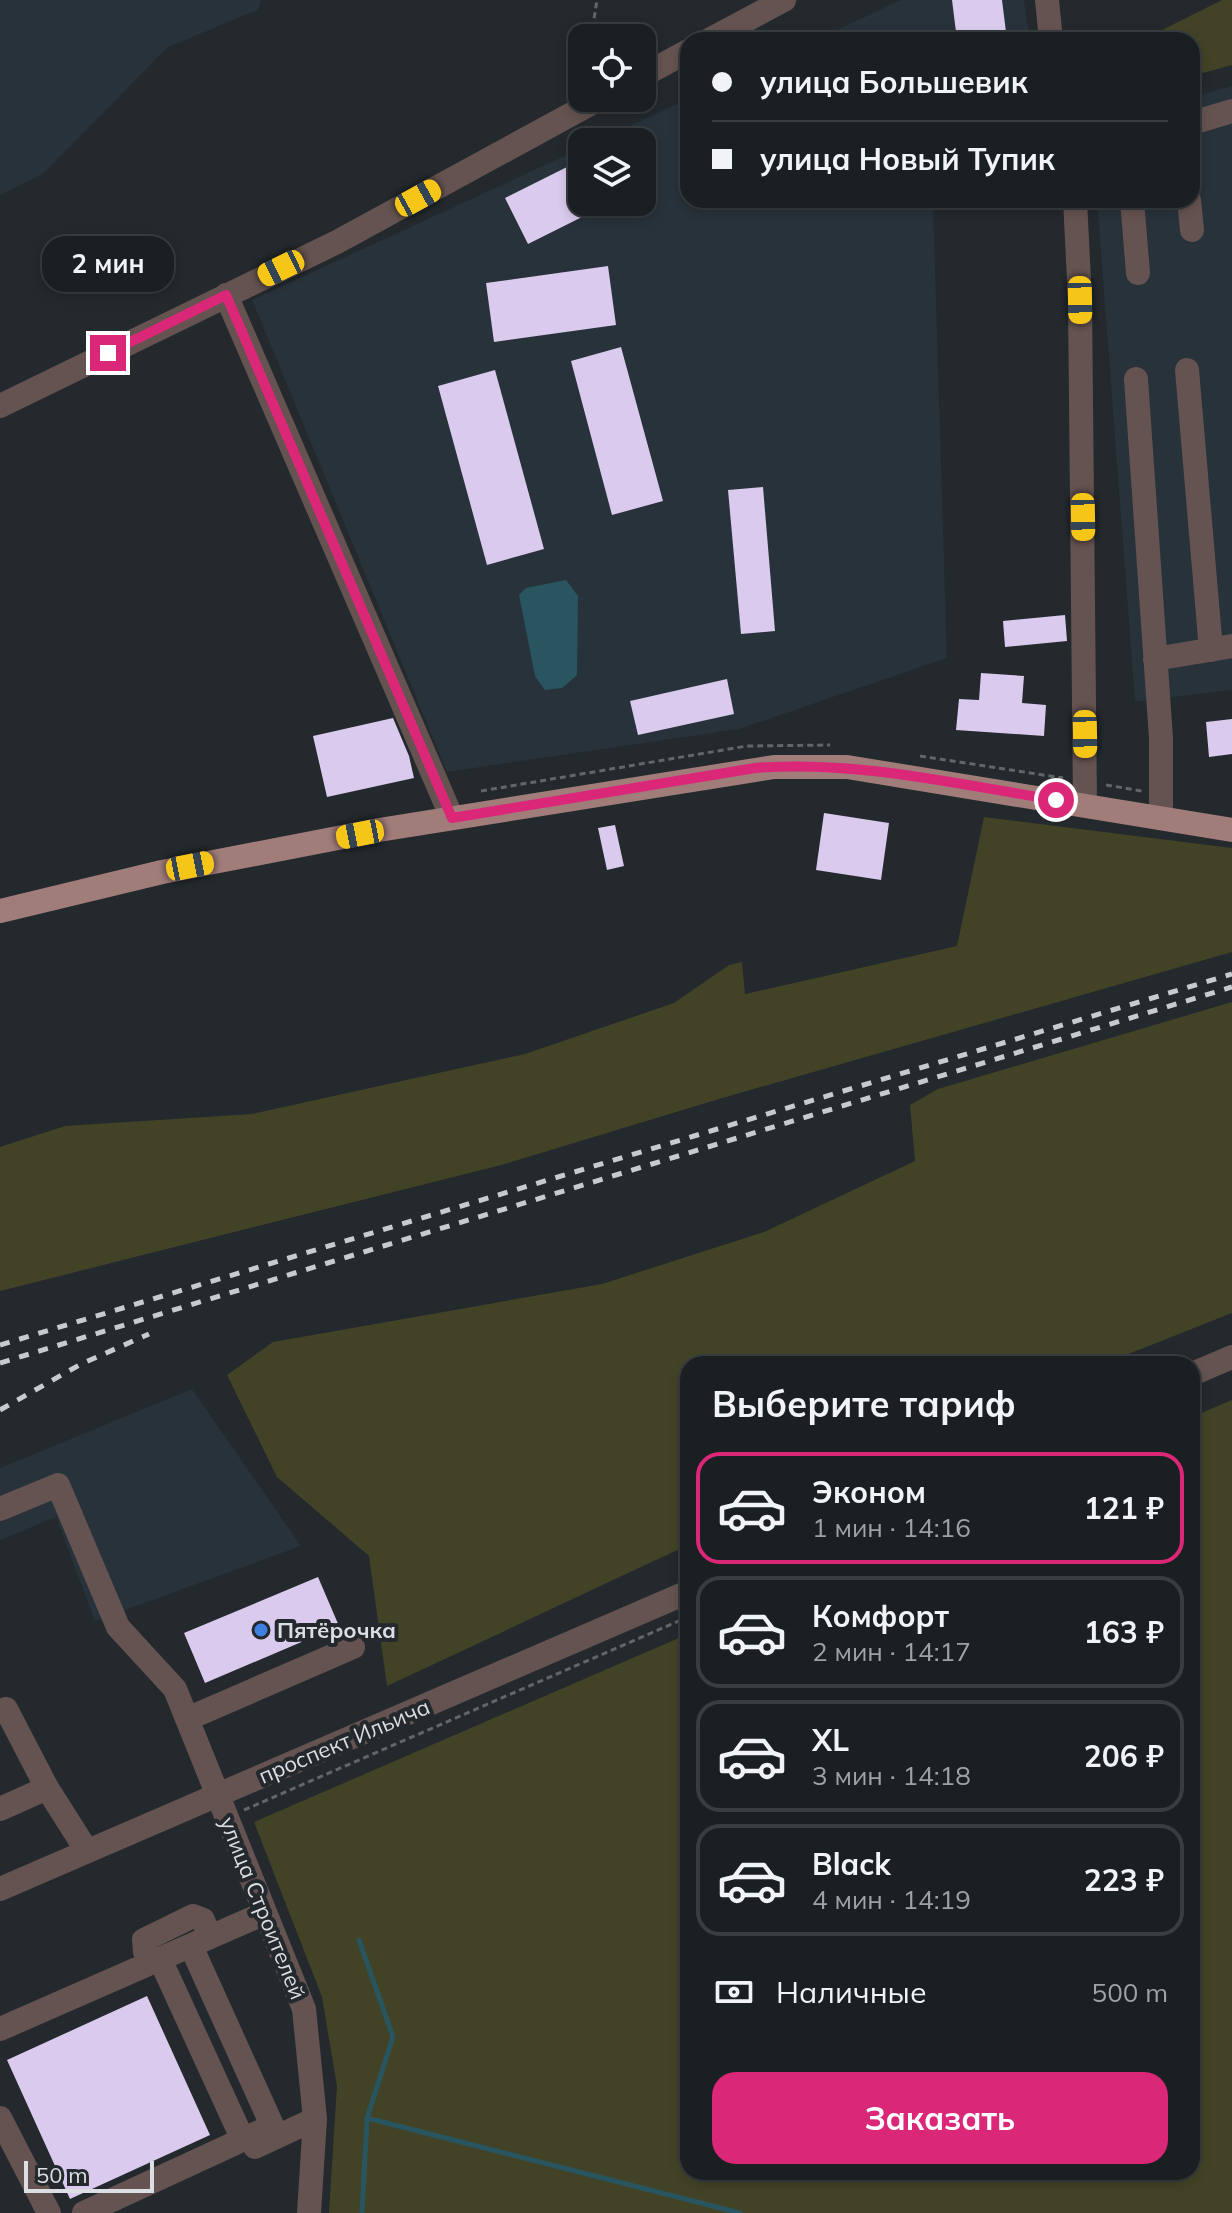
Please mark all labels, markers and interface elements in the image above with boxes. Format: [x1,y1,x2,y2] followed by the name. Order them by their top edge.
[568,24,656,216] map controls
[568,24,656,112] button: locate
[760,63,1028,101] text: улица Большевик
[568,128,656,216] button: layers
[760,140,1055,178] text: улица Новый Тупик
[391,176,445,220] car
[42,237,174,293] callout: 2 мин
[72,247,144,280] text: 2 мин
[254,247,308,289] car
[1068,276,1092,324] car
[90,335,126,371] route end
[1071,493,1095,541] car
[1073,710,1097,758] car
[1038,782,1074,818] route start
[334,818,386,850] car
[164,850,216,882] car
[712,1381,1016,1426] text: Выберите тариф
[716,1472,788,1544] icon: car
[812,1473,926,1511] text: Эконом
[1084,1489,1164,1527] text: 121 ₽
[812,1511,971,1544] text: 1 мин · 14:16
[716,1596,788,1668] icon: car
[812,1597,949,1635] text: Комфорт
[1084,1613,1164,1651] text: 163 ₽
[277,1616,396,1644] place label: Пятёрочка
[252,1621,270,1639] marker: Пятёрочка
[812,1635,971,1668] text: 2 мин · 14:17
[254,1692,434,1790] street label: проспект Ильича
[716,1720,788,1792] icon: car
[812,1721,849,1759] text: XL
[1084,1737,1164,1775] text: 206 ₽
[812,1759,971,1792] text: 3 мин · 14:18
[214,1813,312,2003] street label: улица Строителей
[716,1844,788,1916] icon: car
[812,1845,891,1883] text: Black
[1084,1861,1164,1899] text: 223 ₽
[812,1883,971,1916] text: 4 мин · 14:19
[712,1970,756,2014] icon: cash
[776,1973,927,2011] text: Наличные
[1092,1976,1168,2009] text: 500 m
[712,2072,1168,2164] button: Заказать
[24,2157,154,2193] scale bar
[36,2161,87,2189] text: 50 m

